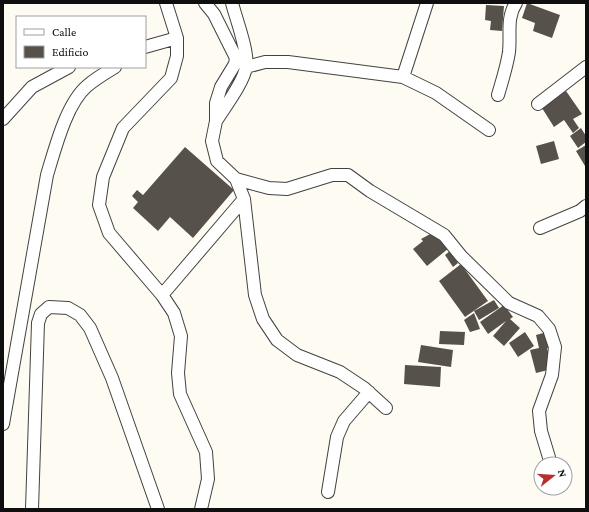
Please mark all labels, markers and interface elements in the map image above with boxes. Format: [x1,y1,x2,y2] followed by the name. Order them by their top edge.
[16,16,146,68] legend
[52,25,76,39] text: Calle
[52,45,89,59] text: Edificio
[533,456,573,496] north arrow
[556,468,570,479] text: N

